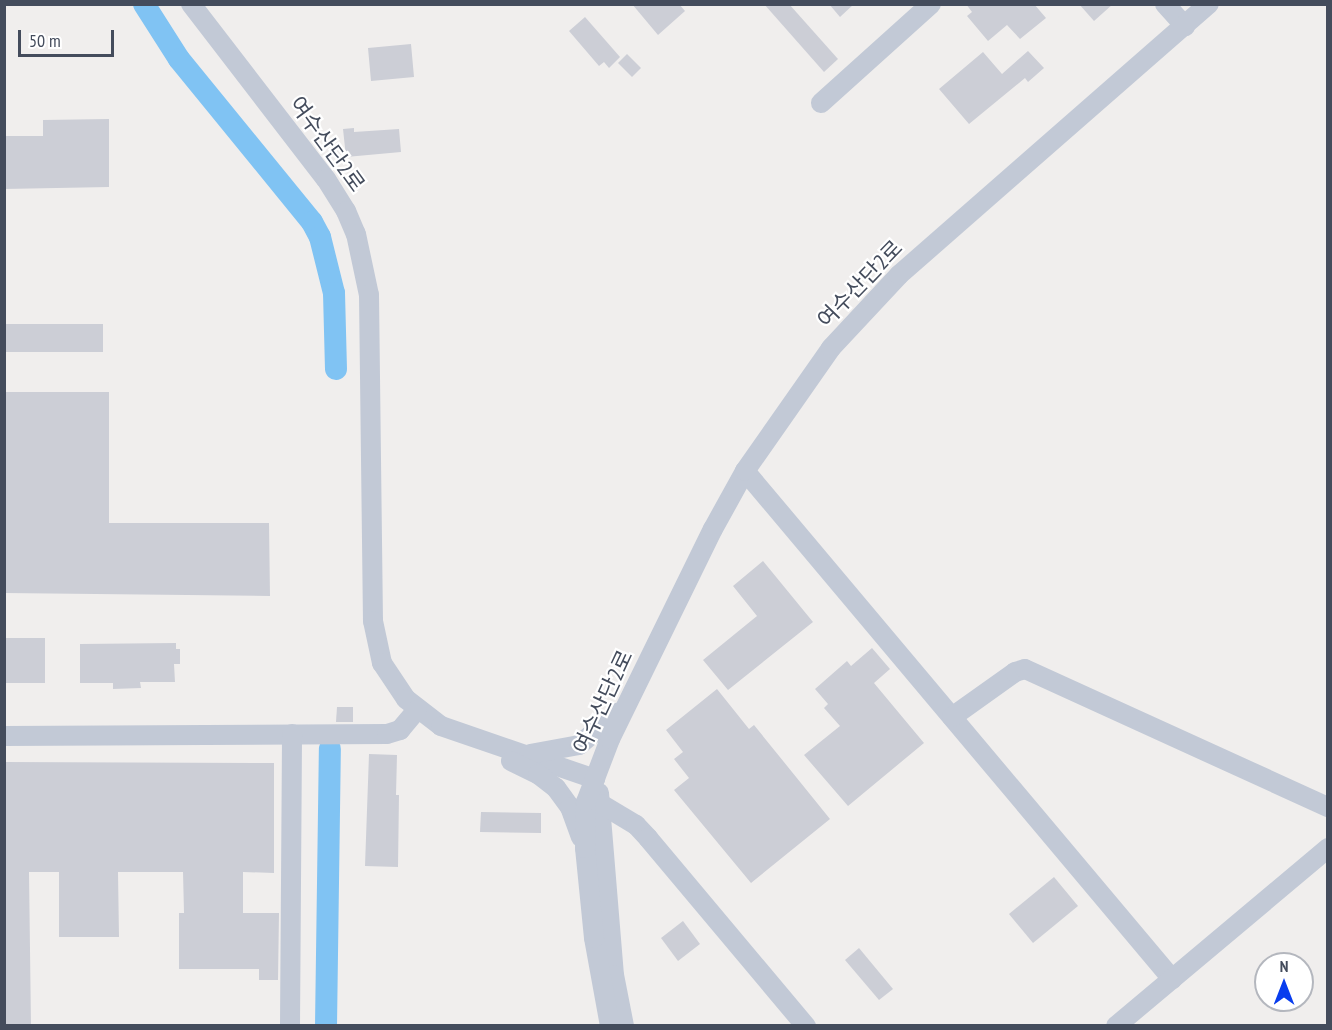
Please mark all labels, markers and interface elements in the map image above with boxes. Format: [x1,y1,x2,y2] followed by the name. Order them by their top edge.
[21,18,117,56] scale bar
[29,29,61,52] text: 50 m
[284,91,370,197] street label: 여수산단2로
[812,235,908,333] street label: 여수산단2로
[568,646,638,758] street label: 여수산단2로
[1254,952,1314,1012] north arrow
[1280,956,1288,976] text: N

